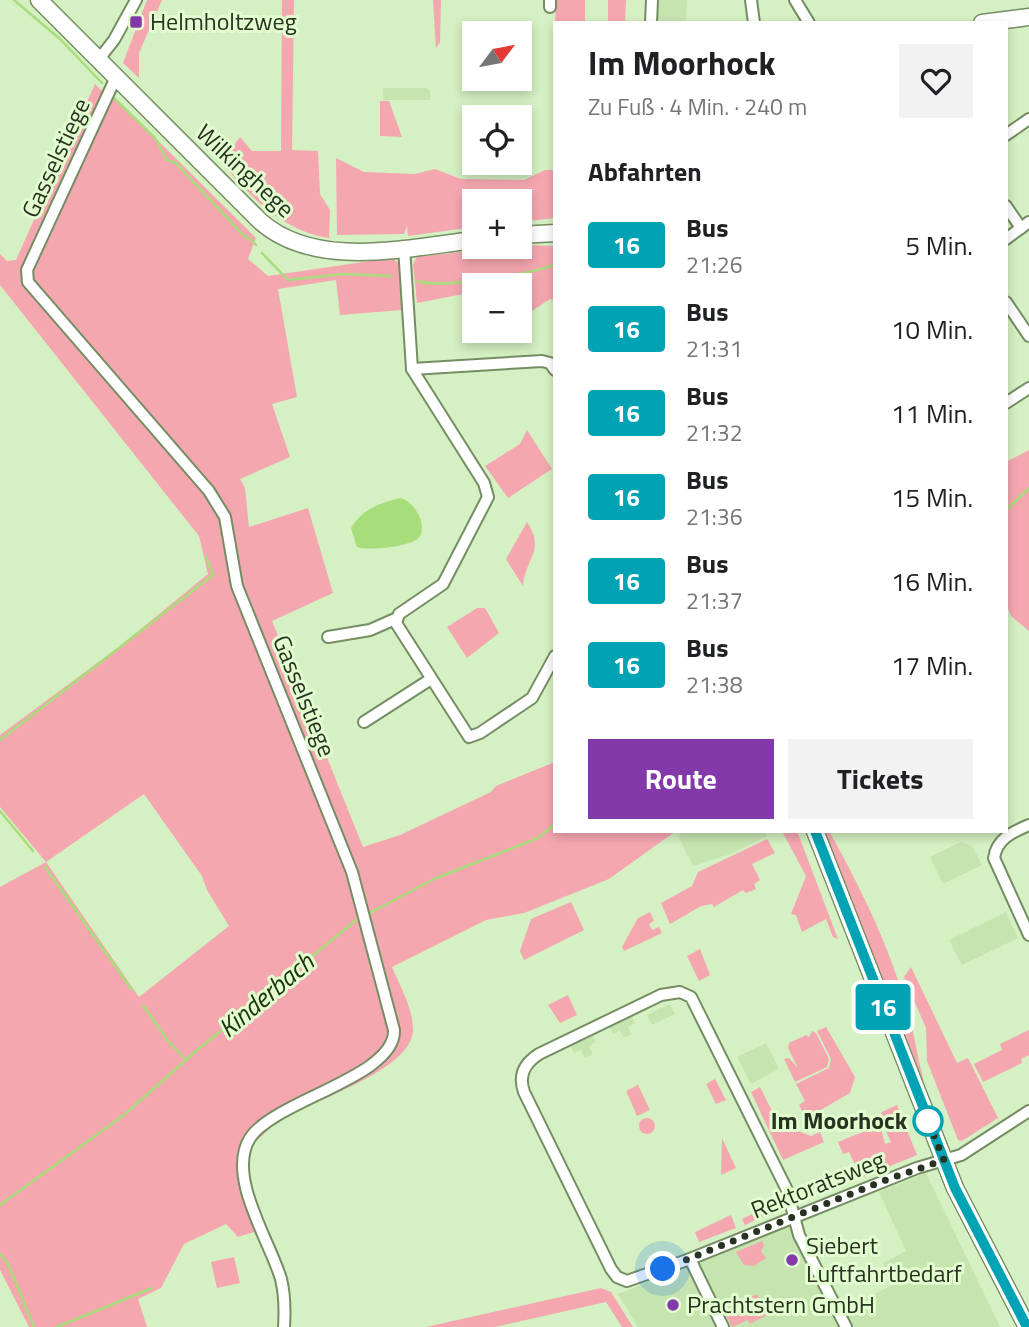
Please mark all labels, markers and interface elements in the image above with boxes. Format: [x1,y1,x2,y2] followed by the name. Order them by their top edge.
[150,3,297,39] place label: Helmholtzweg
[128,14,144,30] marker: Helmholtzweg
[462,21,532,91] north arrow
[462,21,532,343] map controls
[588,38,775,88] text: Im Moorhock
[899,44,973,118] button: heart
[588,89,807,124] text: Zu Fuß · 4 Min. · 240 m
[12,92,99,223] street label: Gasselstiege
[462,105,532,175] button: locate
[188,115,303,226] street label: Wilkinghege
[588,152,702,191] text: Abfahrten
[462,189,532,259] button: +
[686,208,728,247] text: Bus
[906,226,973,265] text: 5 Min.
[613,227,640,263] text: 16
[686,247,743,282] text: 21:26
[462,273,532,343] button: −
[686,292,728,331] text: Bus
[891,310,973,349] text: 10 Min.
[613,311,640,347] text: 16
[686,331,743,366] text: 21:31
[686,376,728,415] text: Bus
[891,394,973,433] text: 11 Min.
[613,395,640,431] text: 16
[686,415,743,450] text: 21:32
[686,460,728,499] text: Bus
[891,478,973,517] text: 15 Min.
[613,479,640,515] text: 16
[686,499,743,534] text: 21:36
[686,544,728,583] text: Bus
[891,562,973,601] text: 16 Min.
[613,563,640,599] text: 16
[686,583,743,618] text: 21:37
[686,628,728,667] text: Bus
[264,629,346,762] street label: Gasselstiege
[891,646,973,685] text: 17 Min.
[613,647,640,683] text: 16
[686,667,743,702] text: 21:38
[588,739,774,819] button: Route
[788,739,973,819] button: Tickets
[209,942,323,1046] water label: Kinderbach
[852,984,914,1030] line badge: 16
[870,989,896,1025] text: 16
[771,1102,908,1138] place label: Im Moorhock
[913,1106,943,1136] marker: Im Moorhock
[745,1141,890,1227] street label: Rektoratsweg
[806,1227,962,1291] place label: Siebert Luftfahrtbedarf
[645,1251,680,1286] your location
[784,1252,800,1268] marker: Siebert Luftfahrtbedarf
[687,1286,875,1322] place label: Prachtstern GmbH
[665,1297,681,1313] marker: Prachtstern GmbH

